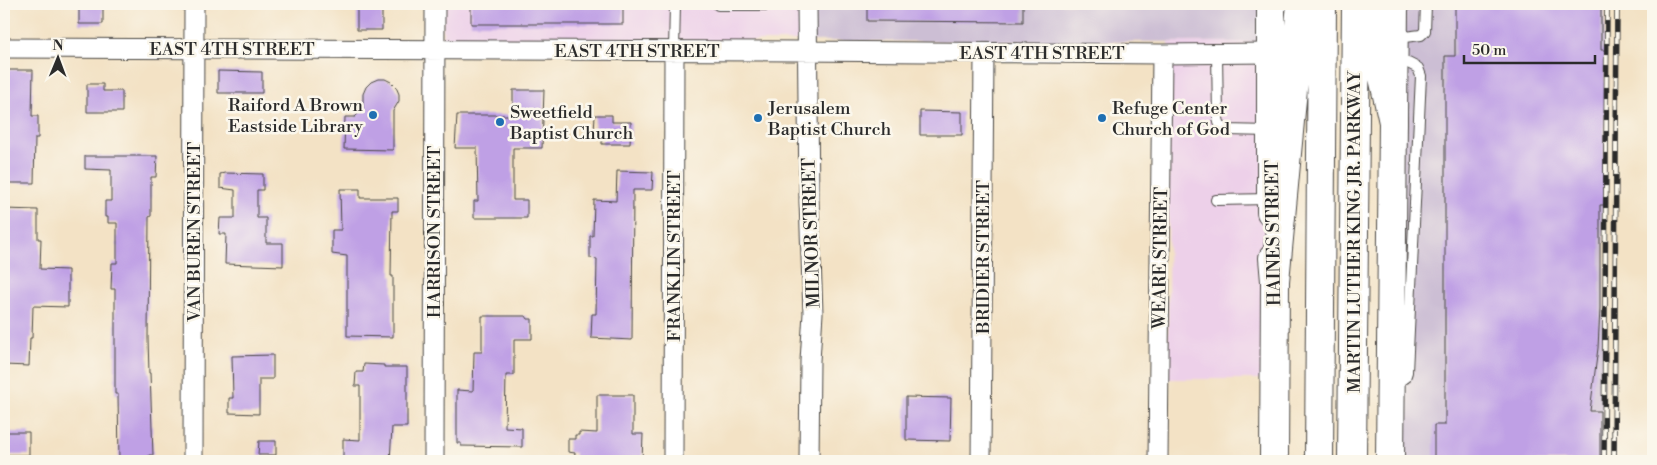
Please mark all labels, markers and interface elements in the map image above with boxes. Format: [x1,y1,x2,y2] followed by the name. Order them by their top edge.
[32,32,82,82] north arrow
[1464,32,1596,64] scale bar
[53,37,64,55] text: N
[149,38,315,61] street label: EAST 4TH STREET
[554,40,720,63] street label: EAST 4TH STREET
[1472,41,1506,60] text: 50 m
[959,42,1125,65] street label: EAST 4TH STREET
[1343,70,1366,393] street label: MARTIN LUTHER KING JR. PARKWAY
[228,94,363,138] place label: Raiford A Brown Eastside Library
[767,97,891,141] place label: Jerusalem Baptist Church
[1112,97,1231,141] place label: Refuge Center Church of God
[509,101,633,145] place label: Sweetfield Baptist Church
[367,109,379,121] marker: Raiford A Brown Eastside Library
[752,112,764,124] marker: Jerusalem Baptist Church
[1096,112,1108,124] marker: Refuge Center Church of God
[494,116,506,128] marker: Sweetfield Baptist Church
[183,142,206,323] street label: VAN BUREN STREET
[423,146,446,318] street label: HARRISON STREET
[797,157,826,309] street label: MILNOR STREET
[1261,159,1286,306] street label: HAINES STREET
[663,170,686,342] street label: FRANKLIN STREET
[972,180,995,335] street label: BRIDIER STREET
[1148,186,1173,330] street label: WEARE STREET

